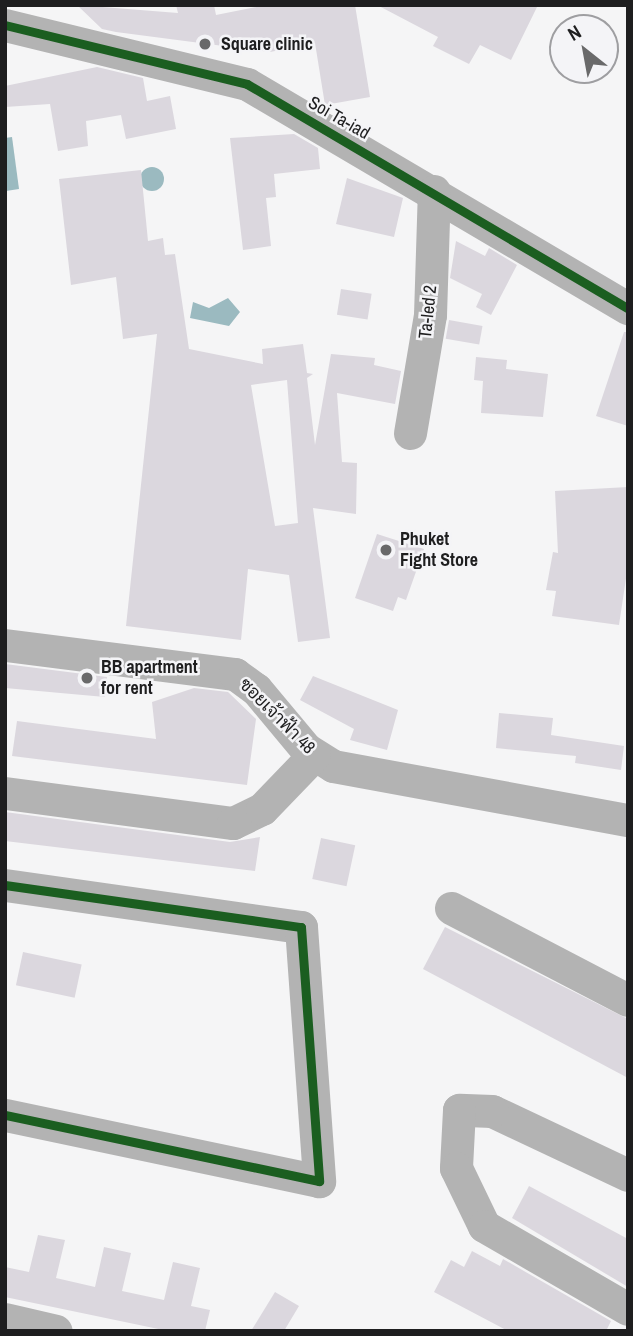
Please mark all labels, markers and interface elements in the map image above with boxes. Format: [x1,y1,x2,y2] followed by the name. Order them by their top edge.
[549,14,619,84] north arrow
[563,19,586,47] text: N
[221,33,313,55] place label: Square clinic
[195,34,215,54] marker: Square clinic
[304,92,374,144] street label: Soi Ta-iad
[414,284,442,340] street label: Ta-Ied 2
[400,529,478,572] place label: Phuket Fight Store
[378,542,394,558] marker: Phuket Fight Store
[101,657,198,700] place label: BB apartment for rent
[79,670,95,686] marker: BB apartment for rent
[235,674,319,758] street label: ซอยเจ้าฟ้า 48

